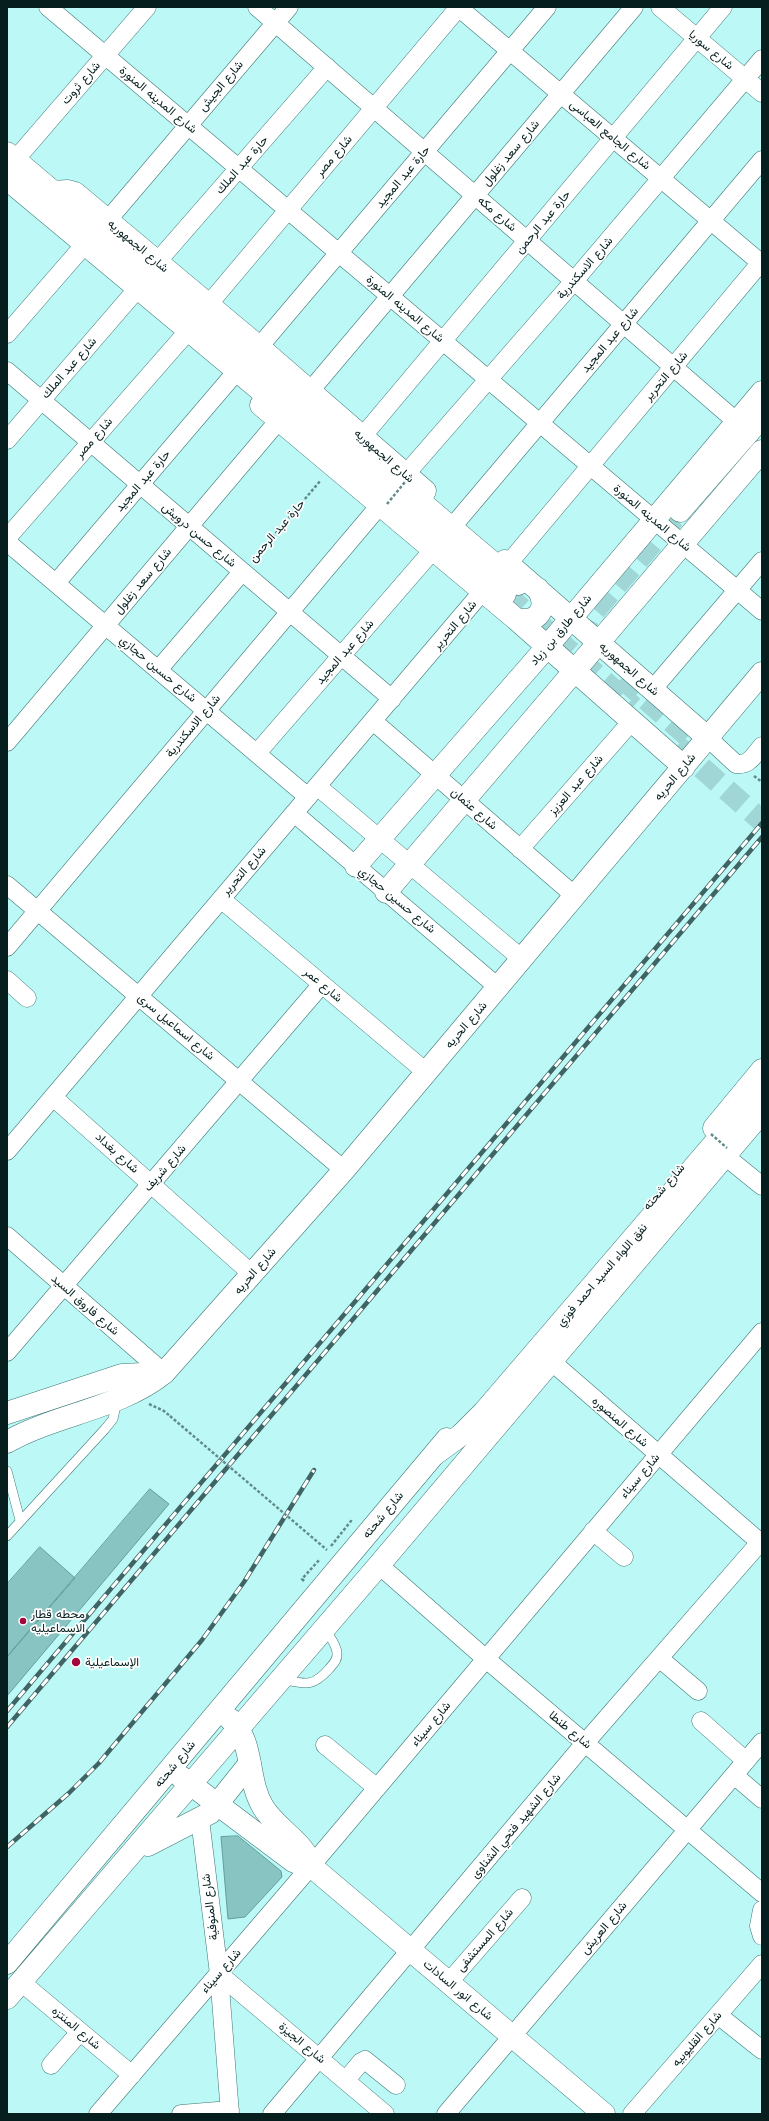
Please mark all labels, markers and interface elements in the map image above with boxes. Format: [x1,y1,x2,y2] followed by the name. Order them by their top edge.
[686,27,736,73] street label: شارع سوريا
[196,58,246,114] street label: شارع الجيش
[58,59,104,107] street label: شارع ثروت
[116,63,200,137] street label: شارع المدينه المنورة
[567,97,653,173] street label: شارع الجامع العباسى
[479,117,543,189] street label: شارع سعد زغلول
[313,132,355,180] street label: شارع مصر
[213,133,271,197] street label: حارة عبد الملك
[373,143,433,211] street label: حارة عبد المجيد
[512,187,574,257] street label: حارة عبد الرحمن
[475,193,519,235] street label: شارع مكه
[105,216,171,276] street label: شارع الجمهوريه
[554,234,616,302] street label: شارع الاسكندرية
[363,272,447,346] street label: شارع المدينه المنورة
[578,304,642,376] street label: شارع عبد المجيد
[38,334,100,402] street label: شارع عبد الملك
[641,348,691,404] street label: شارع التحرير
[72,415,116,461] street label: شارع مصر
[351,426,417,486] street label: شارع الجمهوريه
[112,447,174,515] street label: حارة عبد المجيد
[610,481,694,555] street label: شارع المدينه المنورة
[246,497,308,565] street label: حارة عبد الرحمن
[159,500,239,570] street label: شارع حسن درويش
[111,545,175,617] street label: شارع سعد زغلول
[527,592,595,668] street label: شارع طارق بن زياد
[430,597,480,653] street label: شارع التحرير
[313,617,377,687] street label: شارع عبد المجيد
[117,633,199,705] street label: شارع حسين حجازي
[596,639,662,699] street label: شارع الجمهوريه
[162,692,224,760] street label: شارع الاسكندرية
[651,750,699,804] street label: شارع الحريه
[546,752,606,818] street label: شارع عبد العزيز
[448,785,500,833] street label: شارع عثمان
[219,843,269,899] street label: شارع التحرير
[356,864,438,936] street label: شارع حسين حجازي
[301,965,345,1005] street label: شارع عمر
[135,991,217,1063] street label: شارع اسماعيل سرى
[442,999,490,1051] street label: شارع الحريه
[92,1130,142,1176] street label: شارع بغداد
[141,1142,189,1194] street label: شارع شريف
[640,1161,688,1213] street label: شارع شحته
[553,1221,651,1329] street label: نفق اللواء السيد احمد فوزي
[231,1245,279,1297] street label: شارع الحريه
[48,1271,122,1339] street label: شارع فاروق السيد
[589,1394,651,1450] street label: شارع المنصوره
[617,1451,663,1501] street label: شارع سيناء
[359,1489,407,1541] street label: شارع شحته
[31,1607,85,1635] place label: محطه قطار الاسماعيليه
[18,1616,28,1626] marker: محطه قطار الاسماعيليه
[85,1655,139,1669] place label: الإسماعيلية
[70,1656,82,1668] marker: الإسماعيلية
[408,1699,454,1749] street label: شارع سيناء
[546,1708,594,1752] street label: شارع طنطا
[151,1738,199,1790] street label: شارع شحته
[468,1771,564,1881] street label: شارع الشهيد فتحي الشناوى
[199,1873,221,1941] street label: شارع المنوفية
[578,1899,630,1957] street label: شارع العريش
[453,1905,517,1975] street label: شارع المستشفى
[198,1946,244,1996] street label: شارع سيناء
[420,1957,496,2023] street label: شارع انور السادات
[49,2003,103,2053] street label: شارع المنتزه
[669,2008,725,2070] street label: شارع القليوبيه
[276,2019,328,2067] street label: شارع الجيزة

